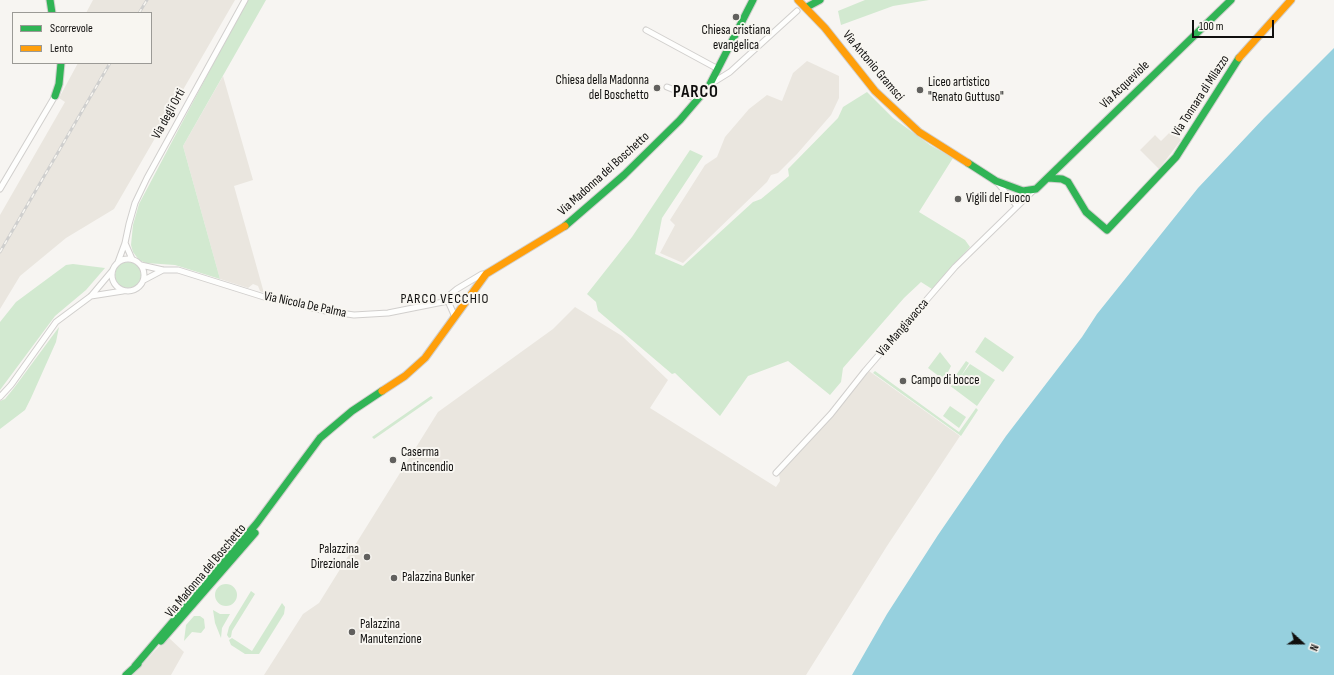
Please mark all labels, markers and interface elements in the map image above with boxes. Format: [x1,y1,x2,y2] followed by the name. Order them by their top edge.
[12,12,152,64] legend
[731,12,741,22] marker: Chiesa cristiana evangelica
[1194,12,1276,38] scale bar
[1199,19,1224,34] text: 100 m
[50,21,93,36] text: Scorrevole
[701,23,771,54] place label: Chiesa cristiana evangelica
[839,28,907,104] street label: Via Antonio Gramsci
[50,41,73,56] text: Lento
[1169,52,1233,140] street label: Via Tonnara di Milazzo
[1097,58,1153,112] street label: Via Acqueviole
[556,73,649,104] place label: Chiesa della Madonna del Boschetto
[928,75,1004,106] place label: Liceo artistico "Renato Guttuso"
[652,83,662,93] marker: Chiesa della Madonna del Boschetto
[673,83,719,103] district label: PARCO
[915,85,925,95] marker: Liceo artistico "Renato Guttuso"
[149,86,189,142] street label: Via degli Orti
[555,129,653,219] street label: Via Madonna del Boschetto
[966,191,1030,207] place label: Vigili del Fuoco
[953,194,963,204] marker: Vigili del Fuoco
[262,289,348,321] street label: Via Nicola De Palma
[400,291,490,307] district label: PARCO VECCHIO
[874,296,932,360] street label: Via Mangiavacca
[911,373,979,389] place label: Campo di bocce
[898,376,908,386] marker: Campo di bocce
[401,445,454,476] place label: Caserma Antincendio
[388,455,398,465] marker: Caserma Antincendio
[162,521,250,621] street label: Via Madonna del Boschetto
[311,542,359,573] place label: Palazzina Direzionale
[362,552,372,562] marker: Palazzina Direzionale
[402,570,475,586] place label: Palazzina Bunker
[389,573,399,583] marker: Palazzina Bunker
[360,617,422,648] place label: Palazzina Manutenzione
[1282,623,1322,663] north arrow
[347,627,357,637] marker: Palazzina Manutenzione
[1307,642,1321,653] text: N

